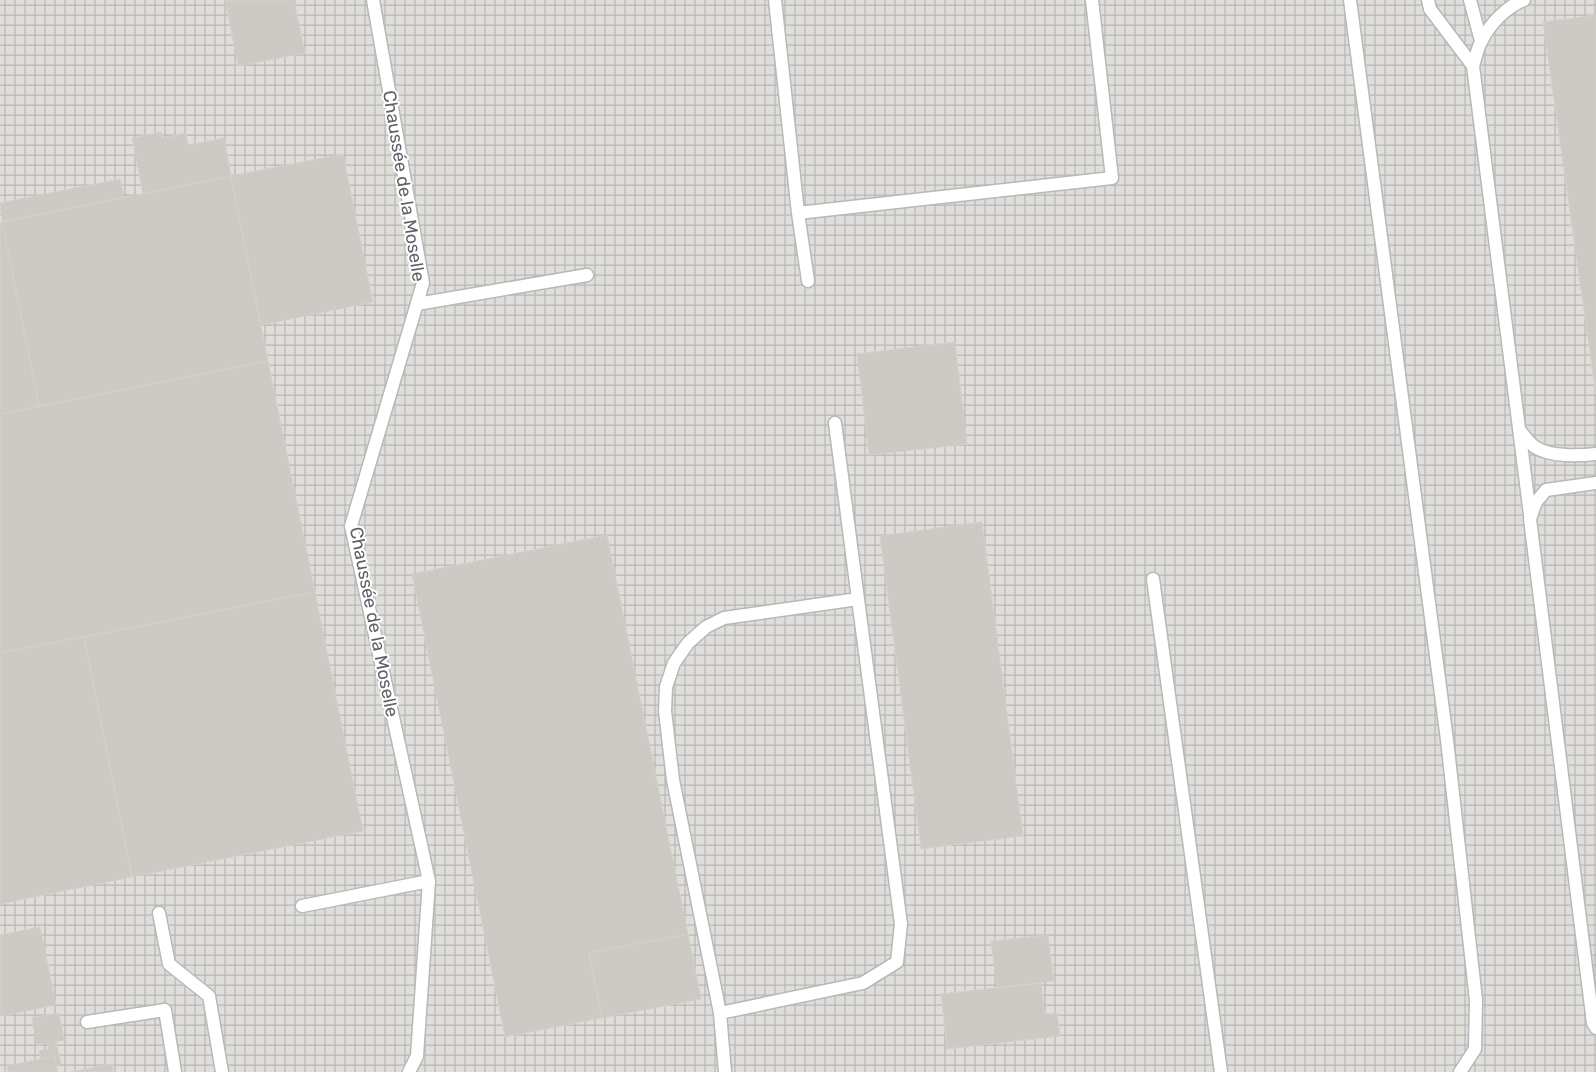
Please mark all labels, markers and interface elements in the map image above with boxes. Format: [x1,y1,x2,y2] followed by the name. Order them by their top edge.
[378,89,430,283] street label: Chaussée de la Moselle
[345,525,403,719] street label: Chaussée de la Moselle

